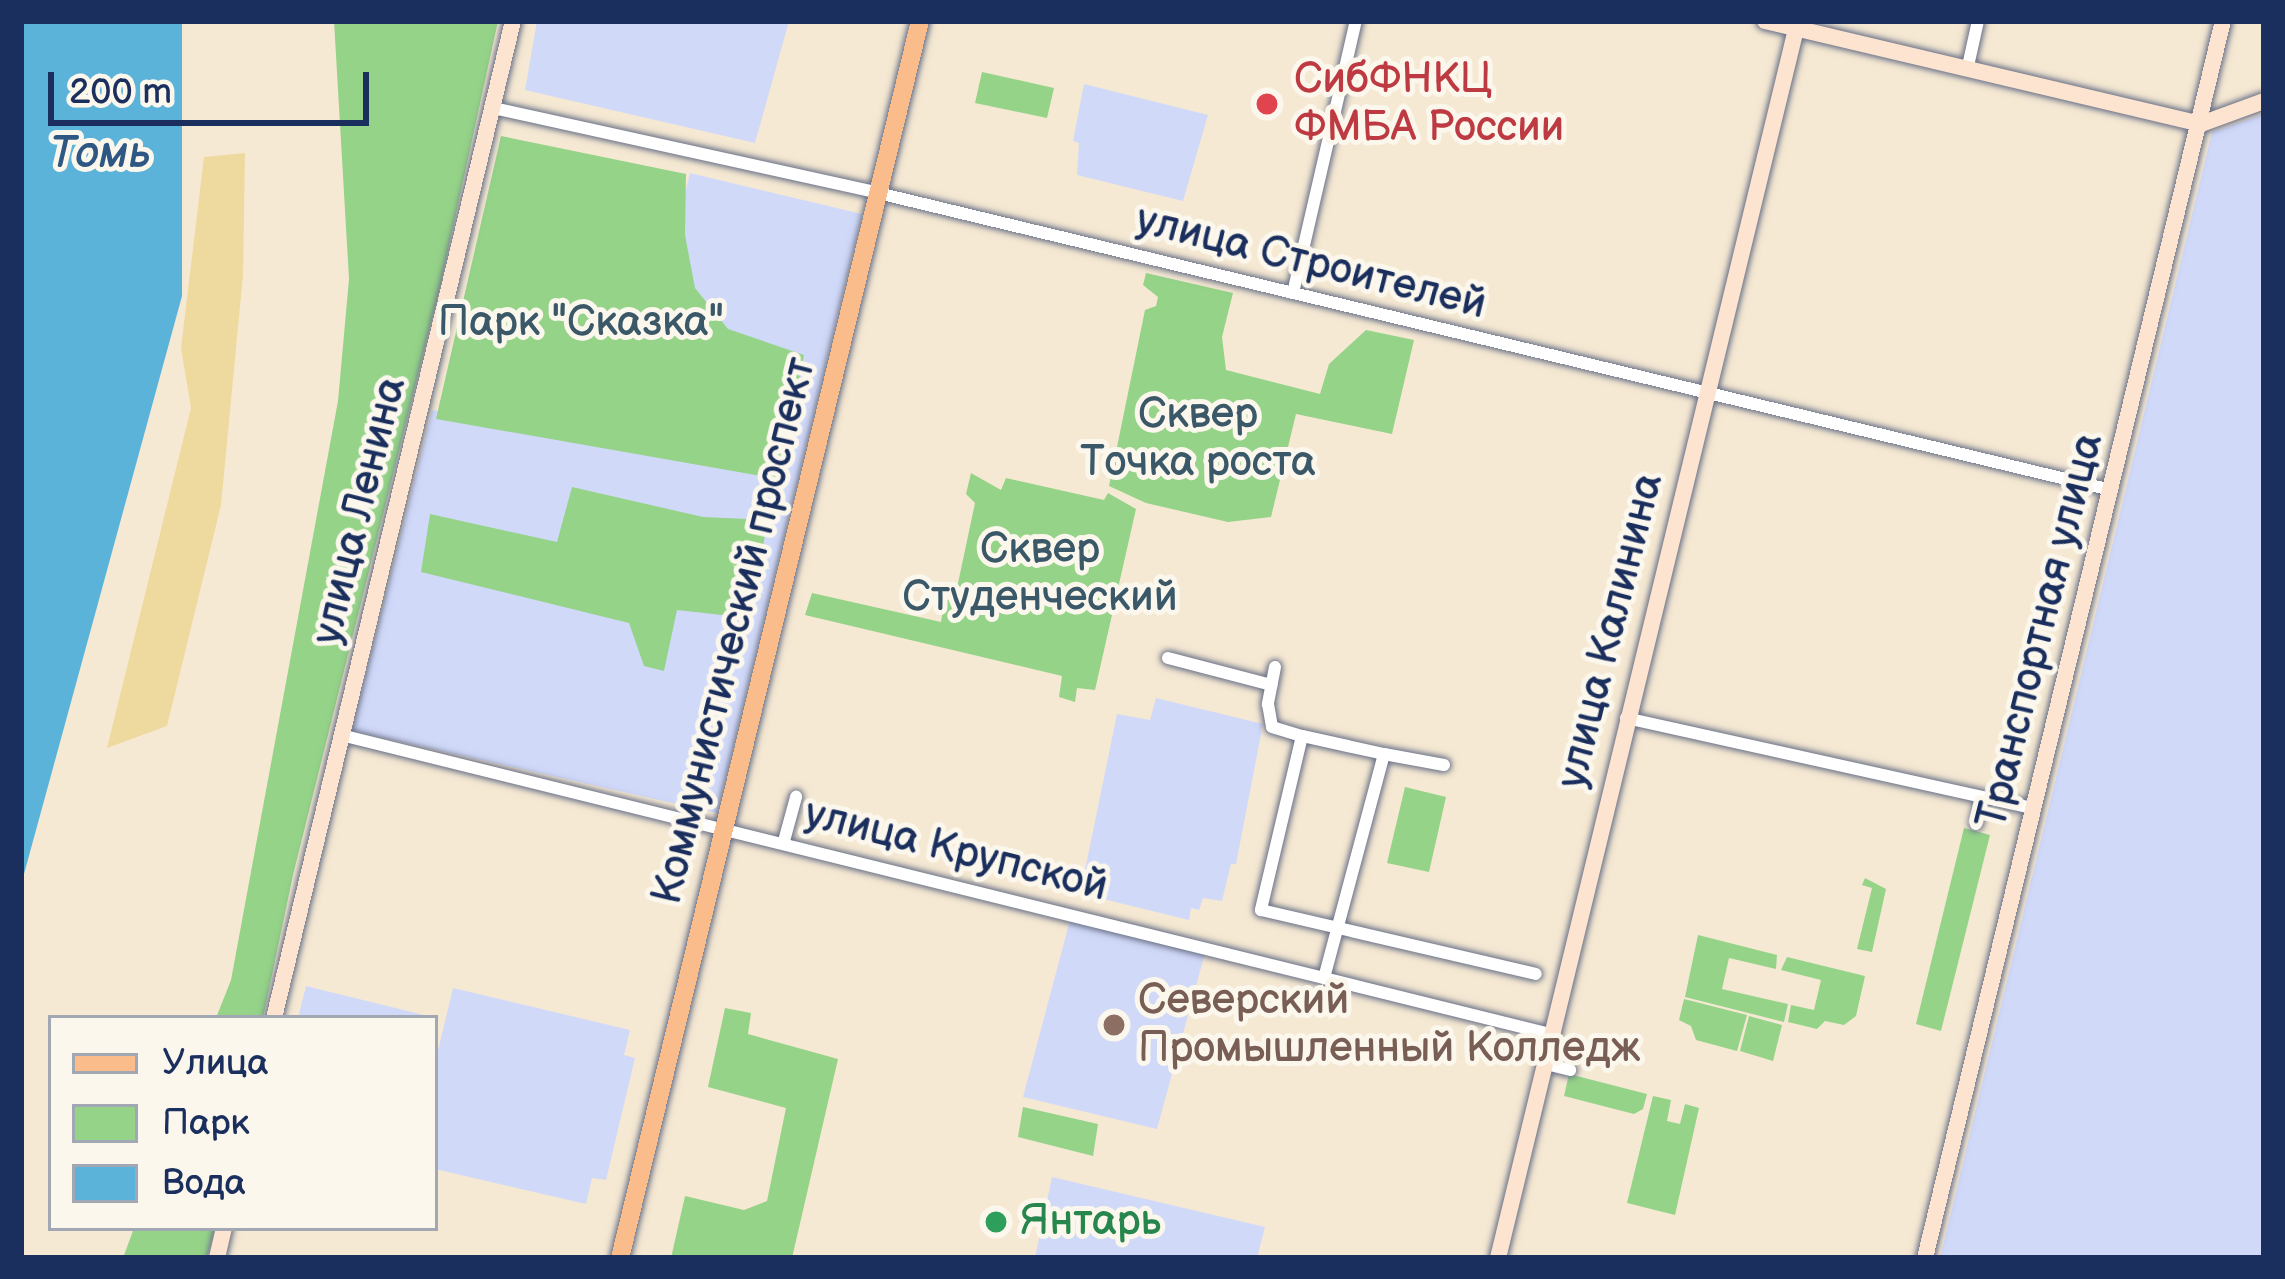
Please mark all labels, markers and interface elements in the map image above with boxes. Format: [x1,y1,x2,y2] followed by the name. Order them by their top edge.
[54,48,375,122] scale bar
[1294,55,1564,154] place label: СибФНКЦ ФМБА России
[69,71,172,114] text: 200 m
[1251,88,1283,120] marker: СибФНКЦ ФМБА России
[49,127,151,181] water label: Томь
[1131,195,1491,331] street label: улица Строителей
[438,298,724,348] park label: Парк "Сказка"
[643,352,827,910] street label: Коммунистический проспект
[302,372,418,650] street label: улица Ленина
[1080,390,1316,488] park label: Сквер Точка роста
[1968,428,2114,834] street label: Транспортная улица
[1548,468,1674,794] street label: улица Калинина
[902,525,1178,624] park label: Сквер Студенческий
[799,789,1113,913] street label: улица Крупской
[1138,976,1640,1074] place label: Северский Промышленный Колледж
[1101,1012,1127,1038] marker: Северский Промышленный Колледж
[48,1015,438,1231] legend
[162,1042,269,1085] text: Улица
[162,1102,250,1145] text: Парк
[162,1162,246,1205] text: Вода
[1020,1197,1161,1247] place label: Янтарь
[983,1209,1009,1235] marker: Янтарь

